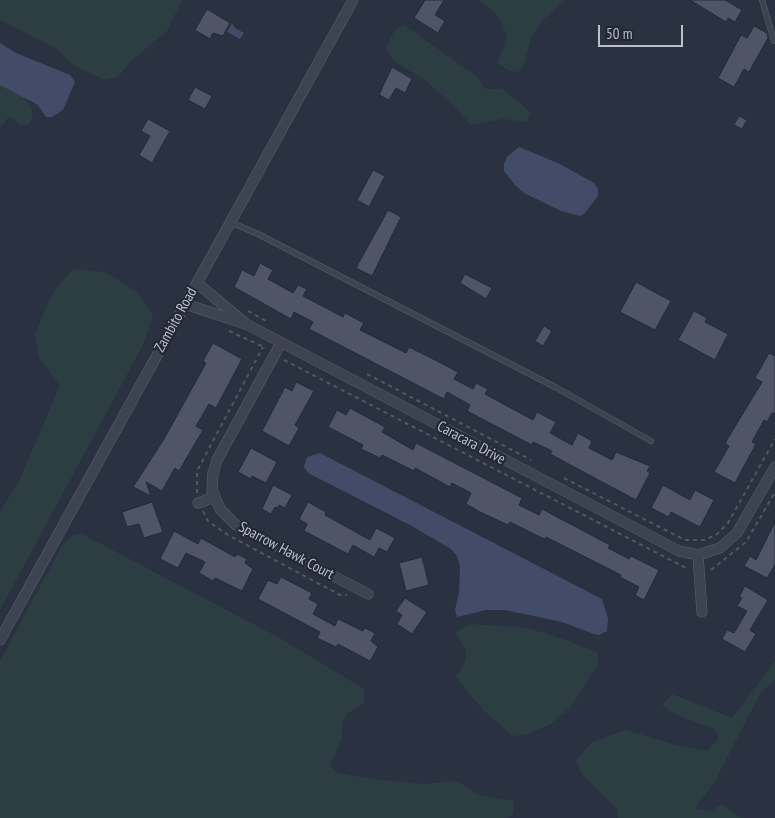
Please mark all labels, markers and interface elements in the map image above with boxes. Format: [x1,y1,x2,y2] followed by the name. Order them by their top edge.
[600,15,685,47] scale bar
[606,24,632,43] text: 50 m
[151,285,201,355] street label: Zambito Road
[434,418,508,468] street label: Caracara Drive
[235,518,337,584] street label: Sparrow Hawk Court

